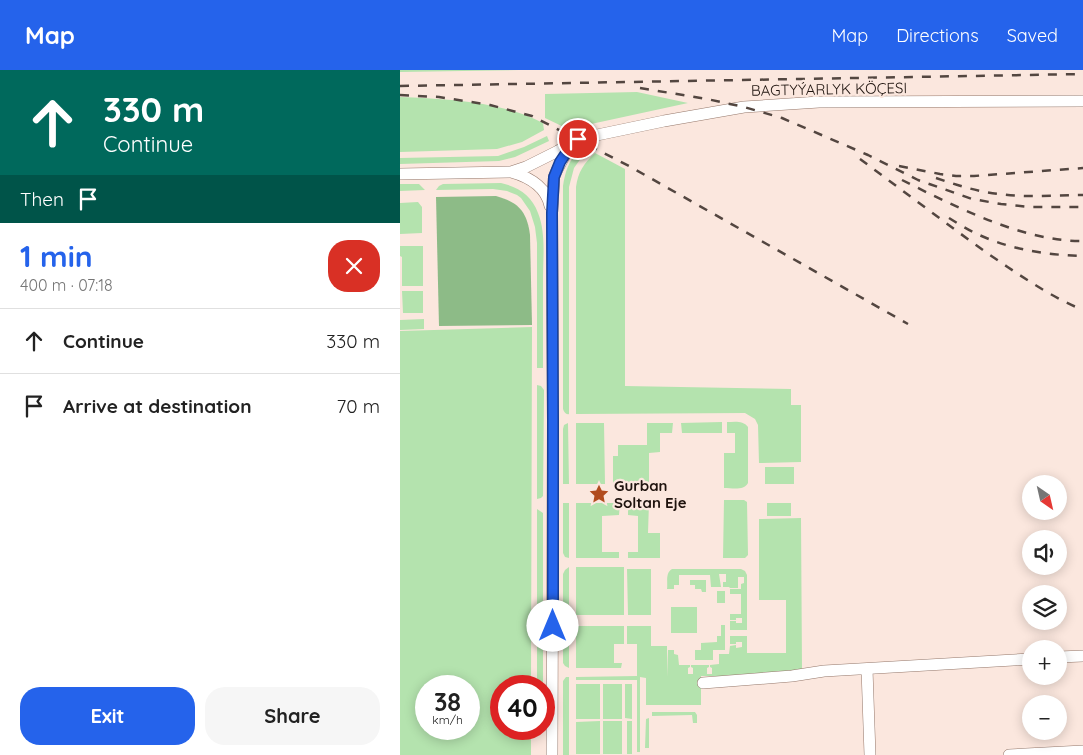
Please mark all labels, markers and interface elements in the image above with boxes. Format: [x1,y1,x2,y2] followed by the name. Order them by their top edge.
[25,20,75,50] text: Map
[831,24,868,47] text: Map
[896,24,979,47] text: Directions
[1007,24,1058,47] text: Saved
[751,78,907,100] street label: BAGTYÝARLYK KÖÇESI
[103,87,204,131] text: 330 m
[20,90,85,155] icon: ahead
[557,118,599,160] pin
[564,125,592,153] icon: arrive
[103,130,193,158] text: Continue
[74,185,102,213] icon: arrive
[20,187,64,211] text: Then
[20,237,93,275] text: 1 min
[328,240,380,292] button: close
[20,275,113,295] text: 400 m · 07:18
[20,327,48,355] icon: ahead
[63,329,144,353] text: Continue
[326,329,380,353] text: 330 m
[20,392,48,420] icon: arrive
[63,394,252,418] text: Arrive at destination
[336,394,380,418] text: 70 m
[1022,475,1068,520] north arrow
[1022,475,1067,740] map controls
[614,476,687,512] place label: Gurban Soltan Eje
[588,483,610,505] place icon: Gurban Soltan Eje
[1022,530,1067,575] button: sound
[1022,585,1067,630] button: layers
[526,599,578,651] position arrow
[1022,640,1067,685] button: +
[490,675,555,740] speed limit sign: 40
[434,686,461,717] text: 38
[20,687,195,745] button: Exit
[205,687,380,745] button: Share
[1022,695,1067,740] button: −
[432,712,463,727] text: km/h

